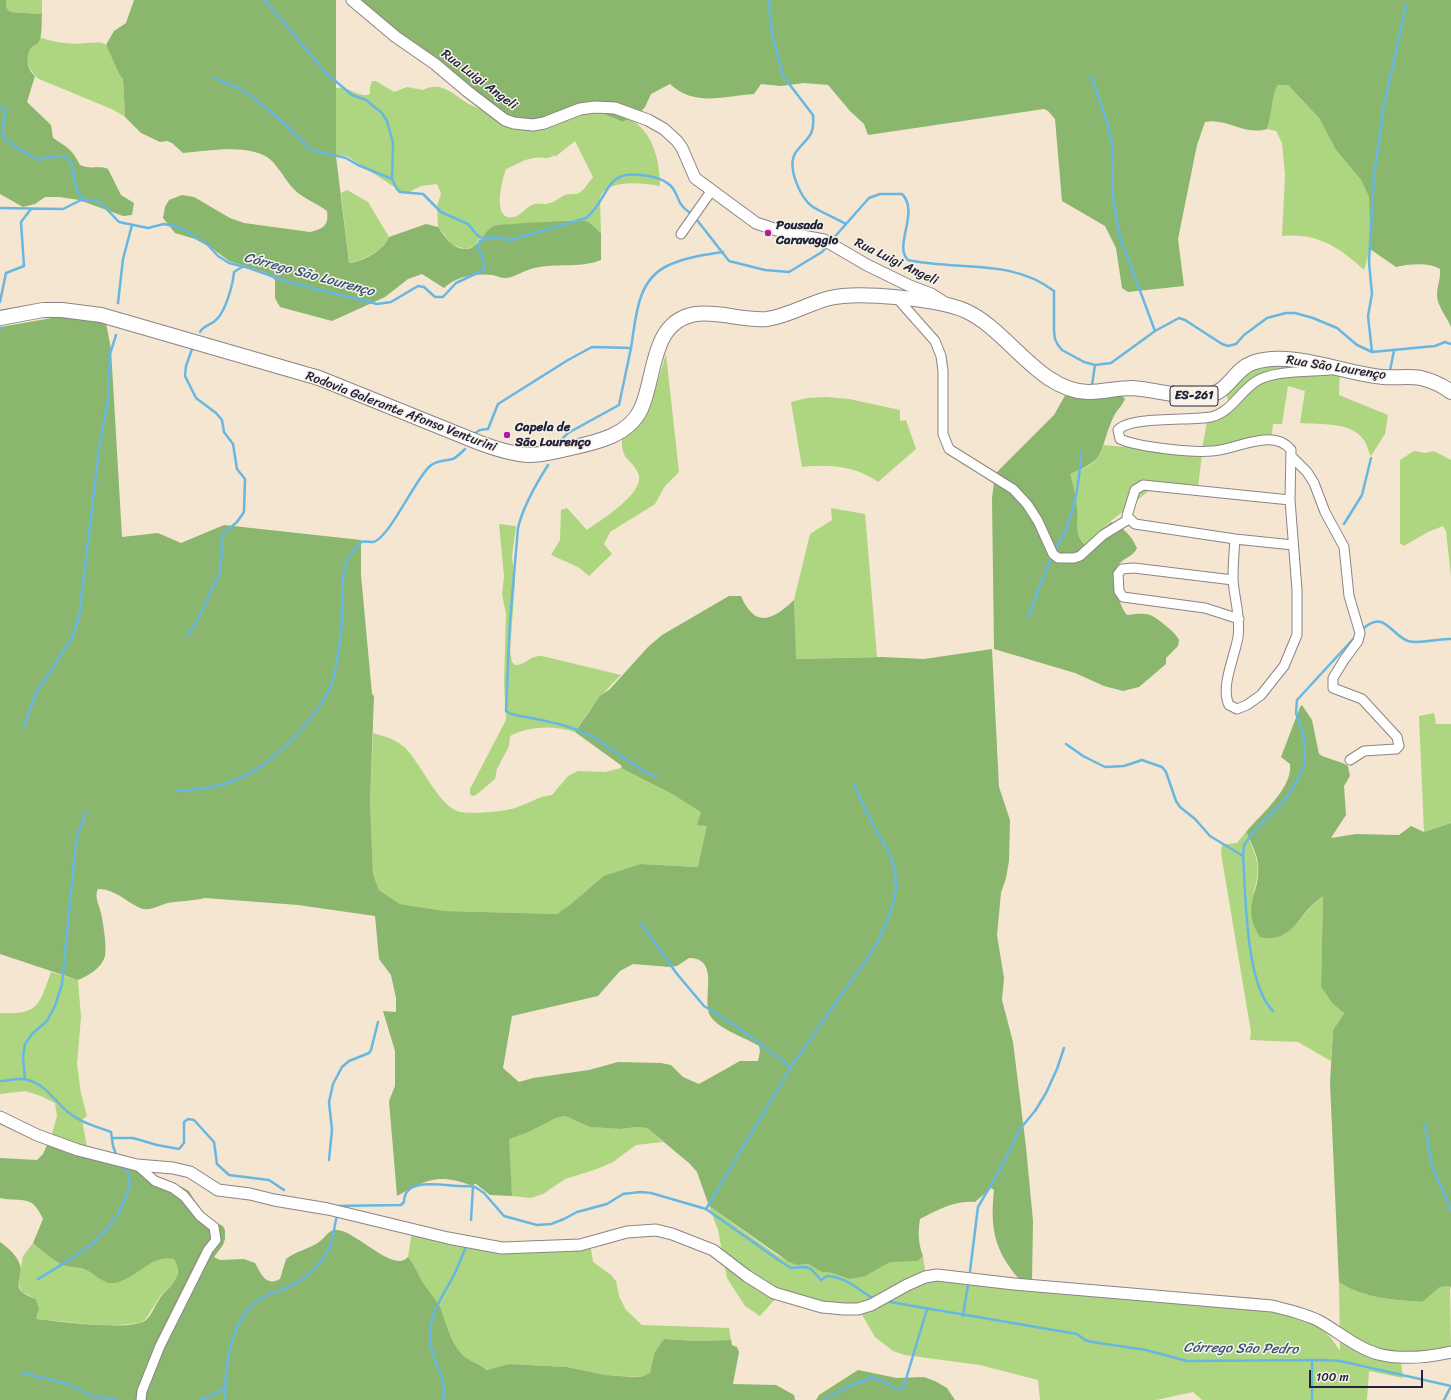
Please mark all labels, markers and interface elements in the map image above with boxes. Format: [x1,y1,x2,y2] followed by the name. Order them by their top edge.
[438,46,520,114] street label: Rua Luigi Angeli
[776,218,838,249] place label: Pousada Caravaggio
[763,228,773,238] marker: Pousada Caravaggio
[852,235,940,289] street label: Rua Luigi Angeli
[242,250,376,300] water label: Córrego São Lourenço
[1285,352,1387,384] street label: Rua São Lourenço
[303,368,499,456] street label: Rodovia Galerante Afonso Venturini
[1170,386,1218,406] road number: ES-261
[515,420,591,451] place label: Capela de São Lourenço
[502,430,512,440] marker: Capela de São Lourenço
[1183,1340,1299,1358] water label: Córrego São Pedro
[1311,1362,1425,1388] scale bar
[1316,1366,1349,1388] text: 100 m

